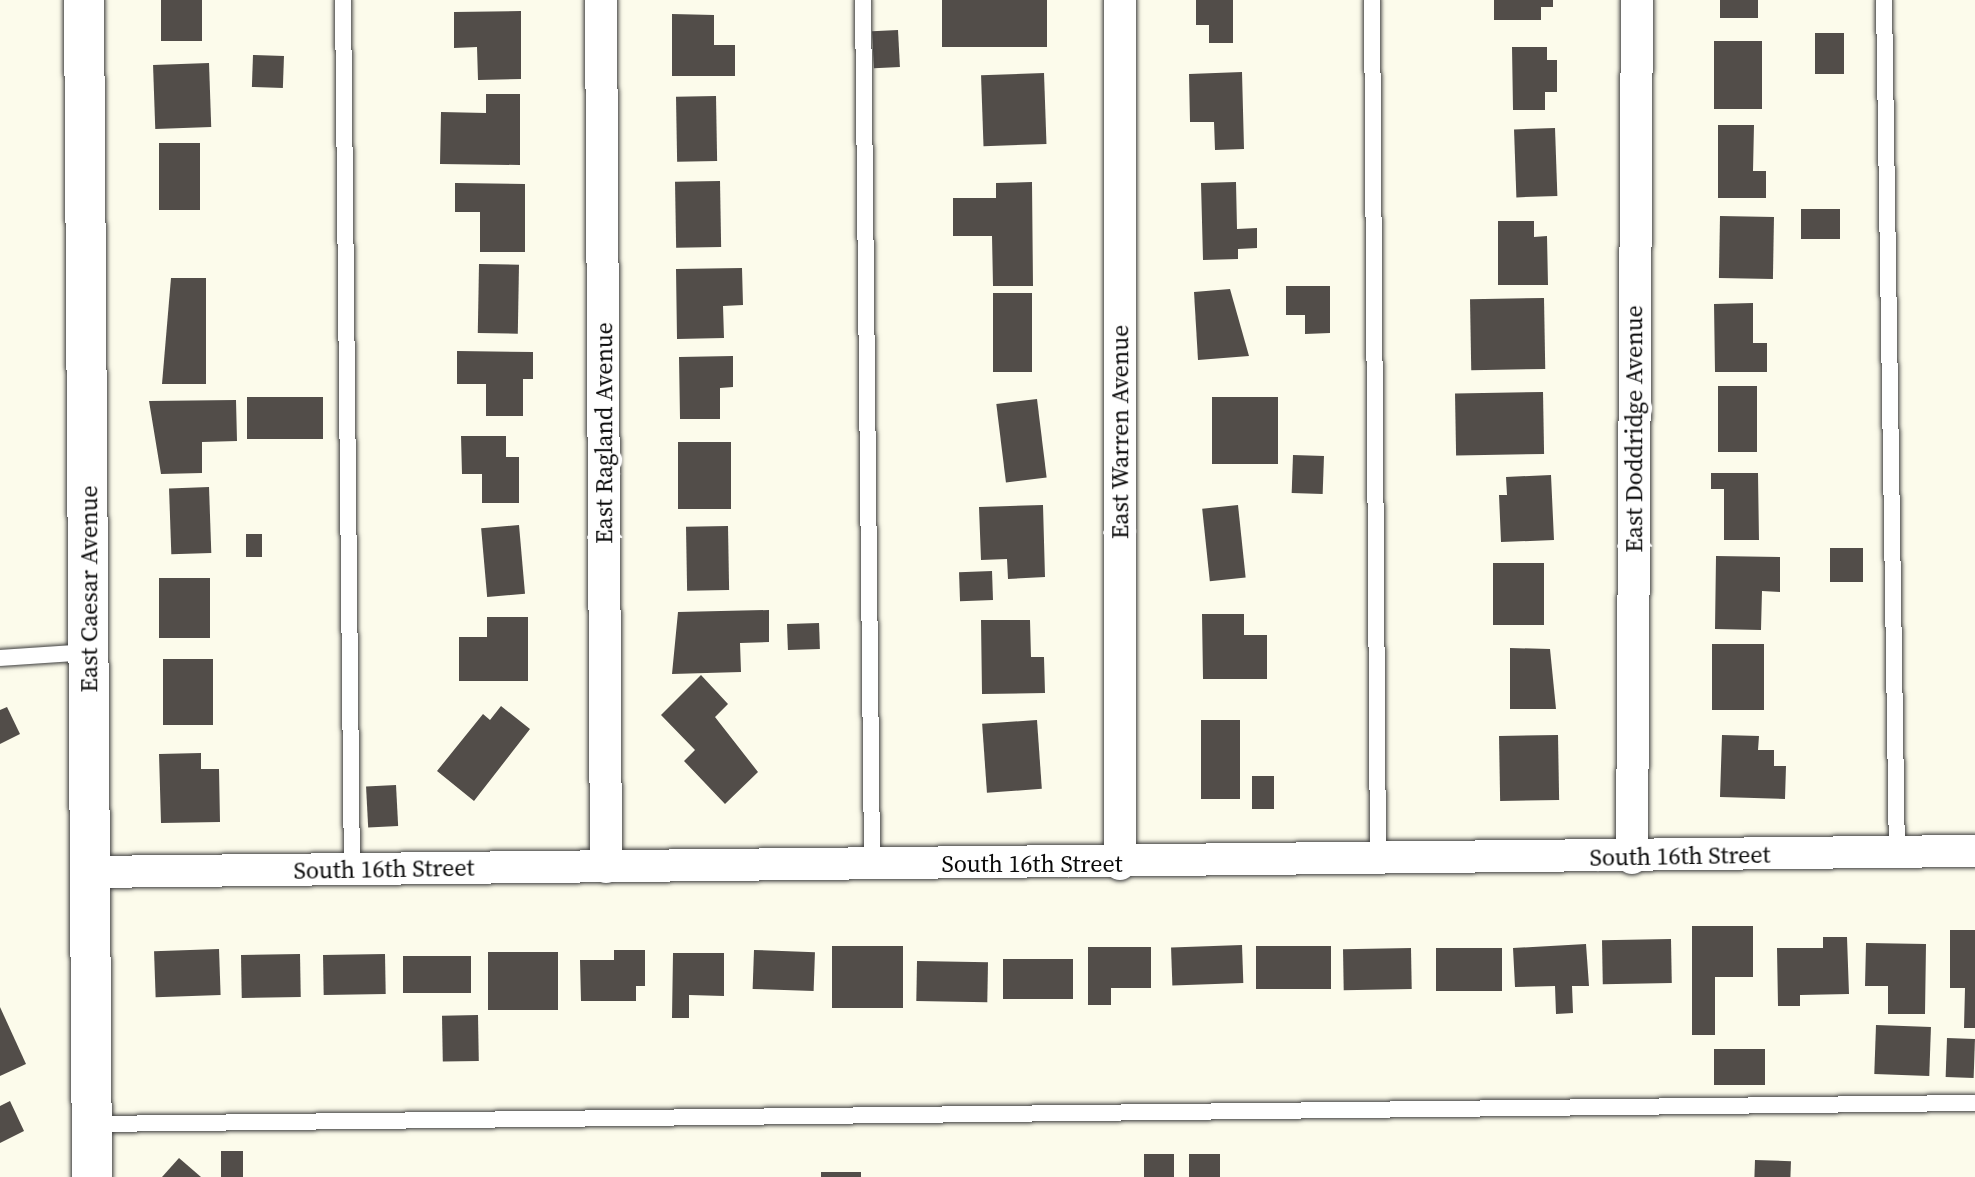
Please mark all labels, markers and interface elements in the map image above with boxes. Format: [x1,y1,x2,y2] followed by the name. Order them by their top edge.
[1620,305,1648,553] street label: East Doddridge Avenue
[590,322,618,544] street label: East Ragland Avenue
[1106,324,1134,540] street label: East Warren Avenue
[75,485,103,693] street label: East Caesar Avenue
[1589,840,1771,872] street label: South 16th Street
[942,850,1122,878] street label: South 16th Street
[293,853,475,885] street label: South 16th Street

